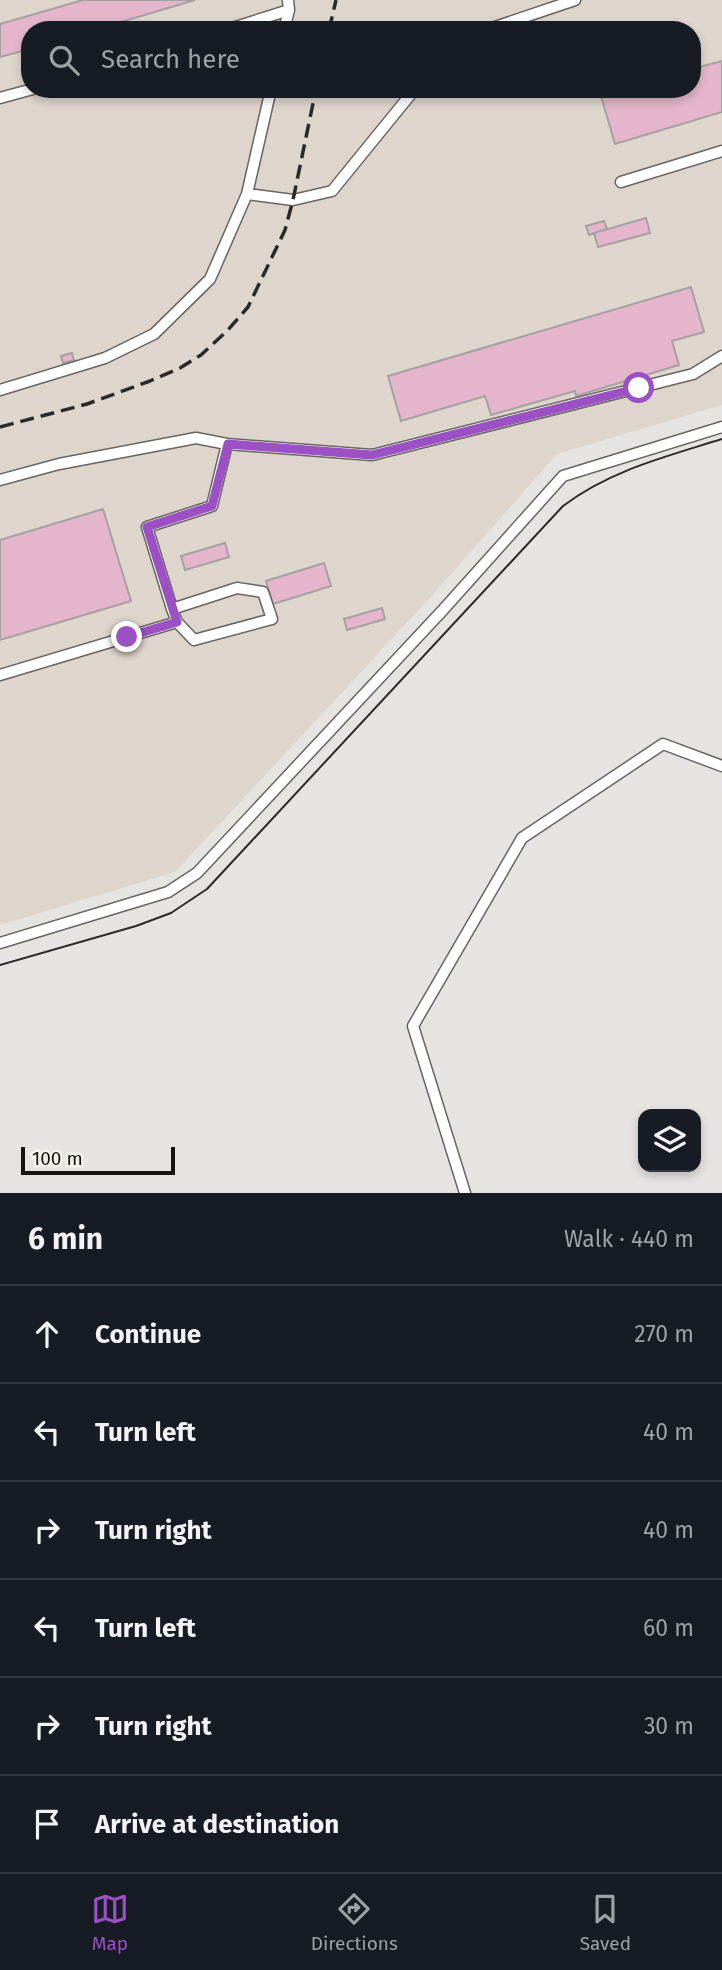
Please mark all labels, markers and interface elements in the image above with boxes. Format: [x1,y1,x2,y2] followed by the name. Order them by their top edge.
[21,21,701,98] search box
[45,41,83,79] icon: search
[101,44,240,75] text: Search here
[623,372,654,403] route start
[111,621,142,652] route end
[638,1109,701,1172] map controls
[638,1109,701,1172] button: layers
[21,1144,175,1176] scale bar
[32,1147,83,1170] text: 100 m
[28,1221,103,1257] text: 6 min
[564,1225,694,1253] text: Walk · 440 m
[28,1315,66,1353] icon: ahead
[95,1319,201,1350] text: Continue
[634,1320,694,1348] text: 270 m
[28,1413,66,1451] icon: left
[95,1417,196,1448] text: Turn left
[643,1418,694,1446] text: 40 m
[28,1511,66,1549] icon: right
[95,1515,212,1546] text: Turn right
[643,1516,694,1544] text: 40 m
[28,1609,66,1647] icon: left
[95,1613,196,1644] text: Turn left
[643,1614,694,1642] text: 60 m
[28,1707,66,1745] icon: right
[95,1711,212,1742] text: Turn right
[644,1712,694,1740] text: 30 m
[28,1805,66,1843] icon: arrive
[95,1809,339,1840] text: Arrive at destination
[91,1890,129,1955] tab: Map
[311,1890,398,1955] tab: Directions
[580,1890,631,1955] tab: Saved

